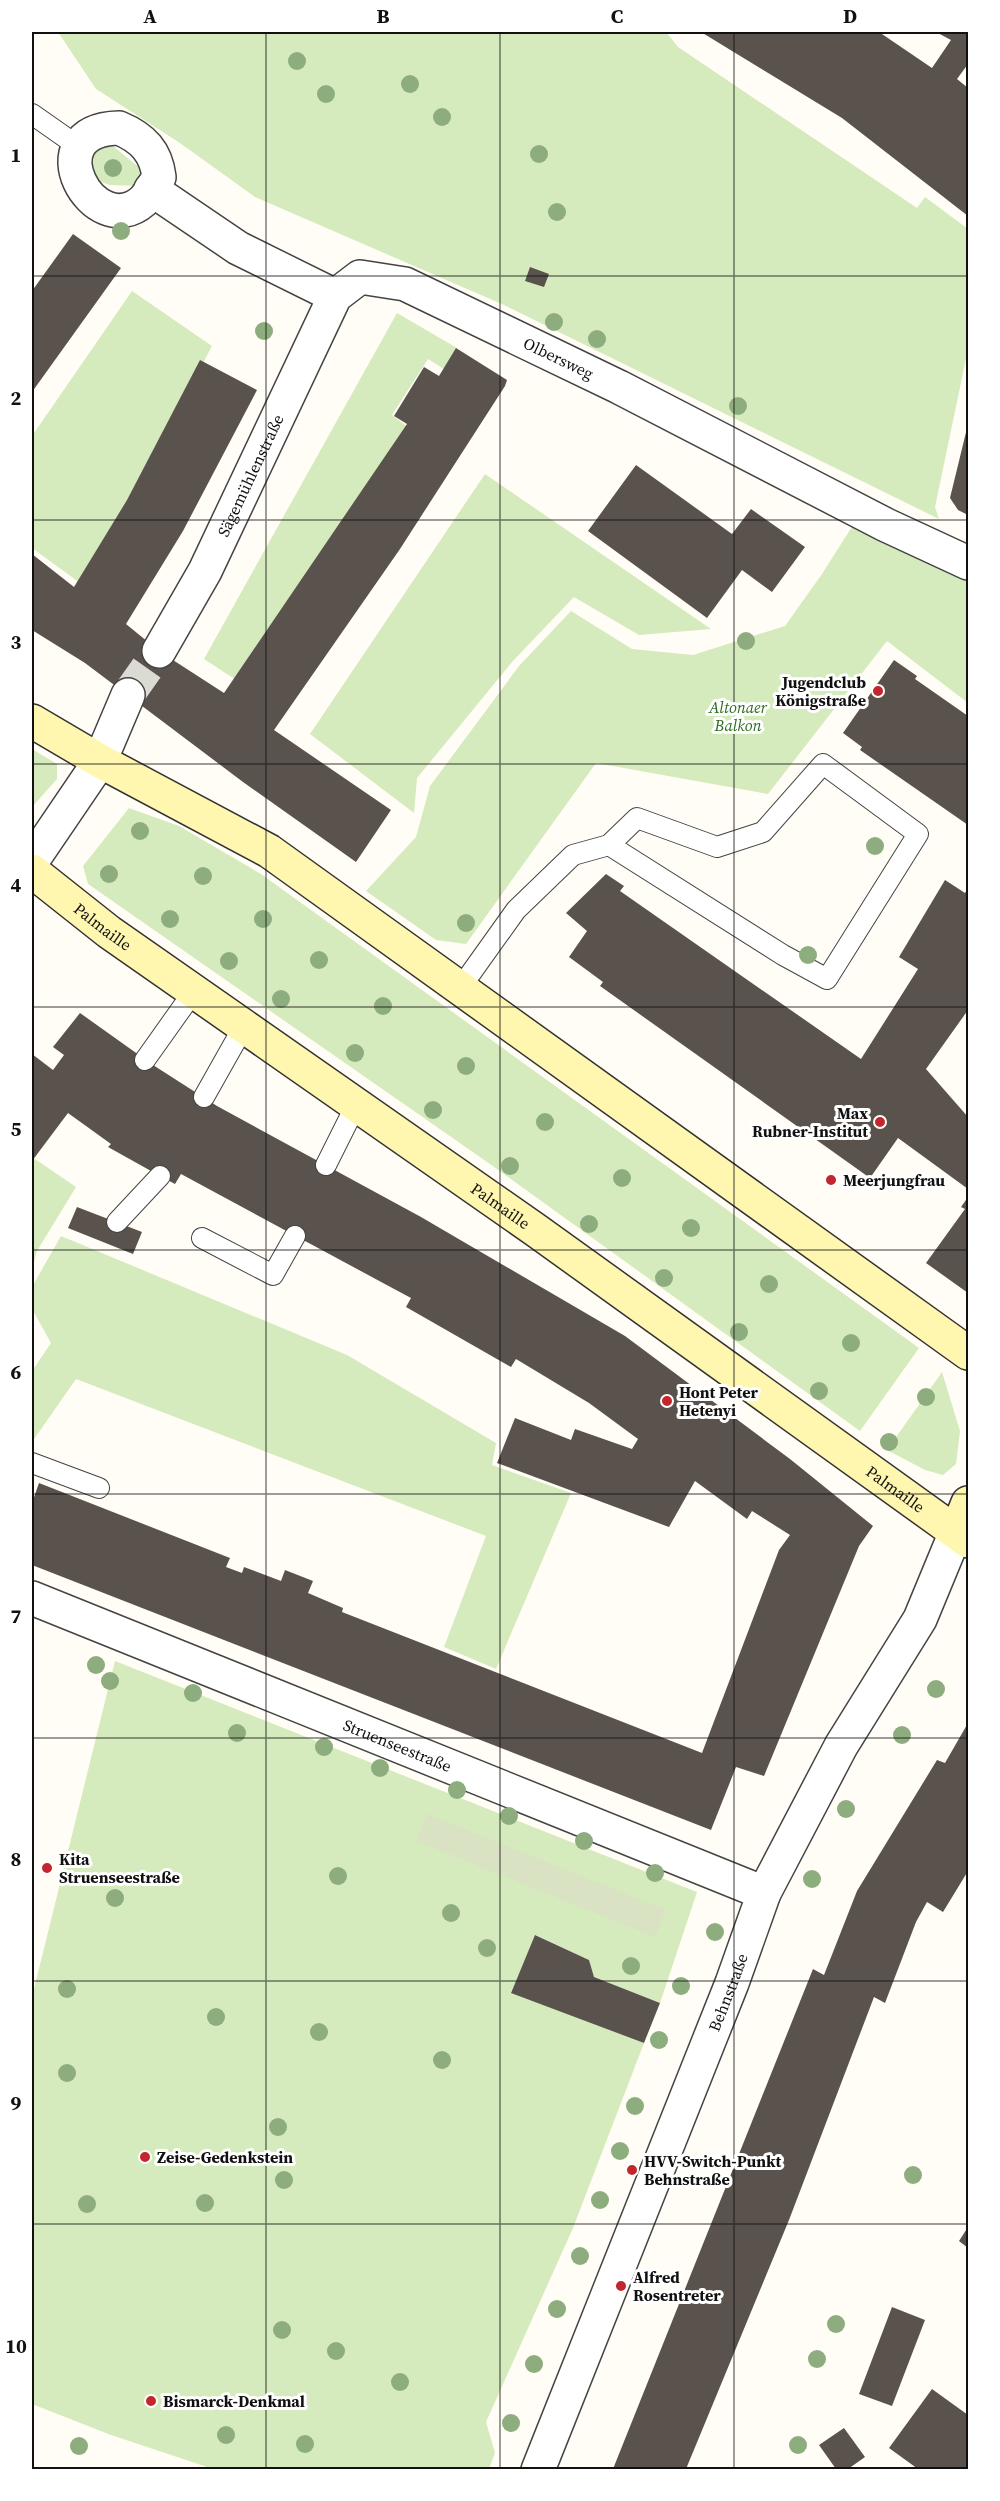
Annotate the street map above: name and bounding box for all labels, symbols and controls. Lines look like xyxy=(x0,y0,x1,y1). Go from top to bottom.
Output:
text: A xyxy=(143,2,157,30)
text: B xyxy=(376,2,390,30)
text: C xyxy=(611,2,623,30)
text: D xyxy=(843,2,857,30)
text: 1 xyxy=(11,141,21,169)
street label: Olbersweg xyxy=(520,332,597,384)
text: 2 xyxy=(11,384,22,412)
street label: Sägemühlenstraße xyxy=(212,411,289,540)
text: 3 xyxy=(11,628,22,656)
place label: Jugendclub Königstraße xyxy=(775,671,866,711)
marker: Jugendclub Königstraße xyxy=(871,684,885,698)
park label: Altonaer Balkon xyxy=(708,696,768,736)
text: 4 xyxy=(11,871,22,899)
street label: Palmaille xyxy=(69,897,136,956)
place label: Max Rubner-Institut xyxy=(752,1102,868,1142)
text: 5 xyxy=(11,1115,22,1143)
marker: Max Rubner-Institut xyxy=(873,1115,887,1129)
place label: Meerjungfrau xyxy=(843,1169,945,1191)
marker: Meerjungfrau xyxy=(824,1173,838,1187)
street label: Palmaille xyxy=(467,1177,535,1234)
text: 6 xyxy=(11,1358,22,1386)
place label: Hont Peter Hetenyi xyxy=(679,1381,759,1421)
marker: Hont Peter Hetenyi xyxy=(660,1394,674,1408)
street label: Palmaille xyxy=(862,1460,929,1518)
text: 7 xyxy=(11,1602,22,1630)
street label: Struenseestraße xyxy=(340,1714,455,1777)
text: 8 xyxy=(11,1845,21,1873)
place label: Kita Struenseestraße xyxy=(59,1848,180,1888)
marker: Kita Struenseestraße xyxy=(40,1861,54,1875)
street label: Behnstraße xyxy=(703,1950,753,2035)
text: 9 xyxy=(11,2089,22,2117)
place label: Zeise-Gedenkstein xyxy=(157,2146,293,2168)
marker: Zeise-Gedenkstein xyxy=(138,2150,152,2164)
place label: HVV-Switch-Punkt Behnstraße xyxy=(644,2150,782,2190)
marker: HVV-Switch-Punkt Behnstraße xyxy=(625,2163,639,2177)
place label: Alfred Rosentreter xyxy=(633,2266,721,2306)
marker: Alfred Rosentreter xyxy=(614,2279,628,2293)
text: 10 xyxy=(5,2332,27,2360)
place label: Bismarck-Denkmal xyxy=(163,2390,305,2412)
marker: Bismarck-Denkmal xyxy=(144,2394,158,2408)

